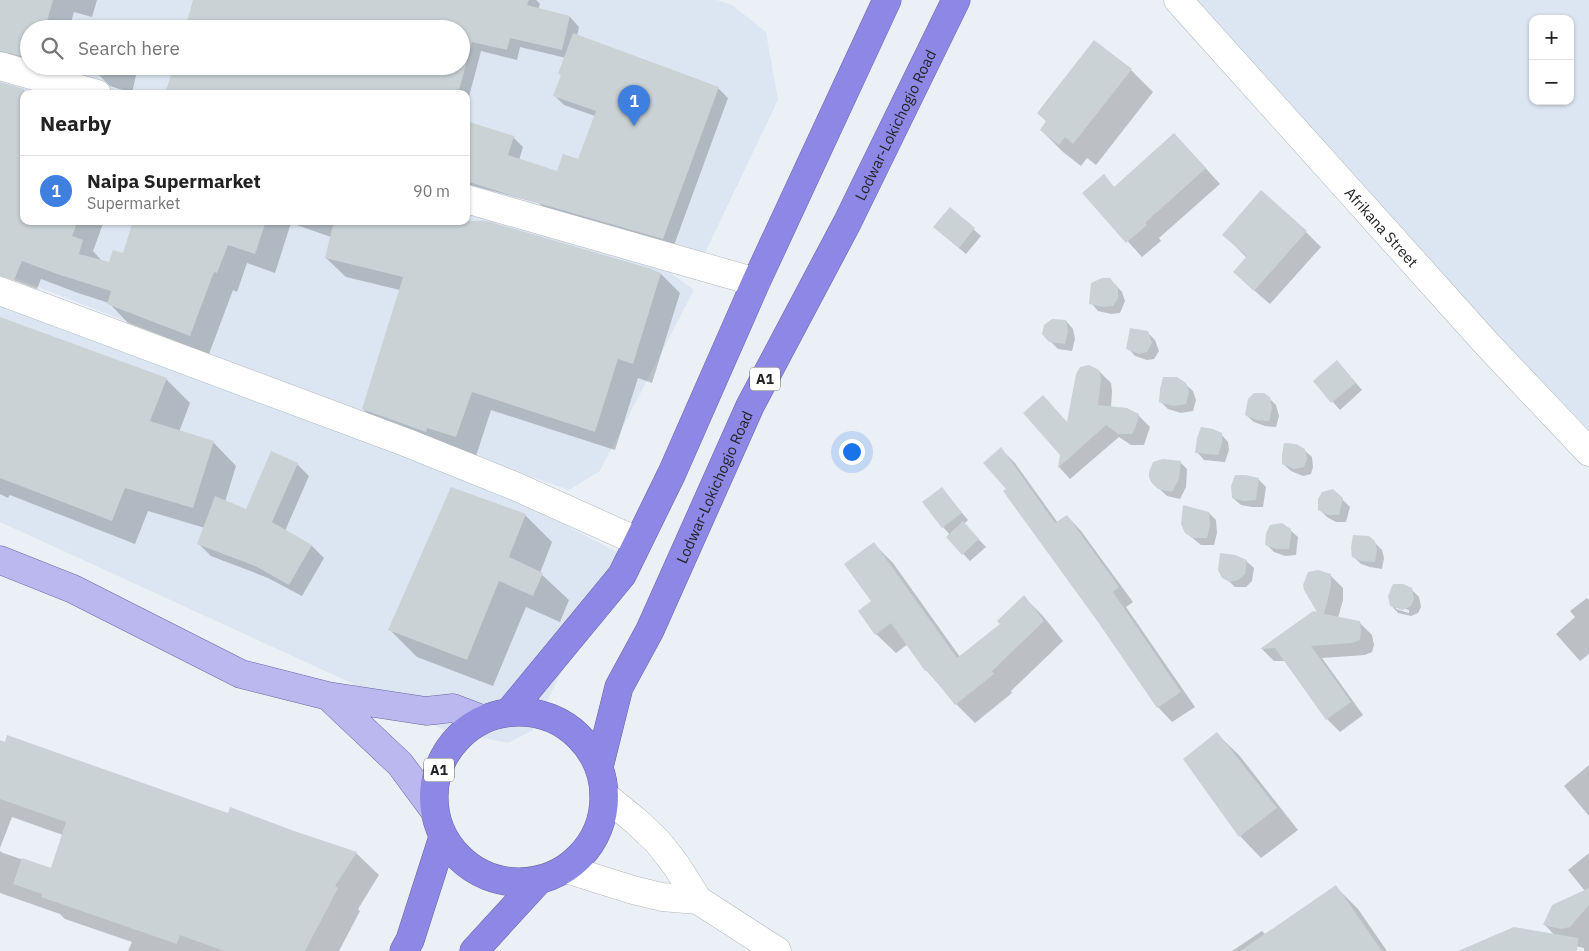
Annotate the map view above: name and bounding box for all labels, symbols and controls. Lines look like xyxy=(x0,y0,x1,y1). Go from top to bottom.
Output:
map controls xyxy=(1529,15,1574,105)
button: + xyxy=(1529,15,1574,60)
search box xyxy=(20,20,470,75)
icon: search xyxy=(38,34,66,62)
text: Search here xyxy=(78,36,180,60)
street label: Lodwar-Lokichogio Road xyxy=(850,46,940,203)
button: − xyxy=(1529,60,1574,105)
pin: 1 xyxy=(618,85,650,126)
text: Nearby xyxy=(40,109,111,137)
text: Naipa Supermarket xyxy=(87,169,261,193)
text: 1 xyxy=(51,181,61,201)
text: 90 m xyxy=(413,181,450,201)
street label: Afrikana Street xyxy=(1341,183,1423,271)
text: Supermarket xyxy=(87,193,180,213)
road number: A1 xyxy=(750,368,780,390)
street label: Lodwar-Lokichogio Road xyxy=(672,408,756,566)
your location xyxy=(839,439,865,465)
road number: A1 xyxy=(424,758,454,782)

